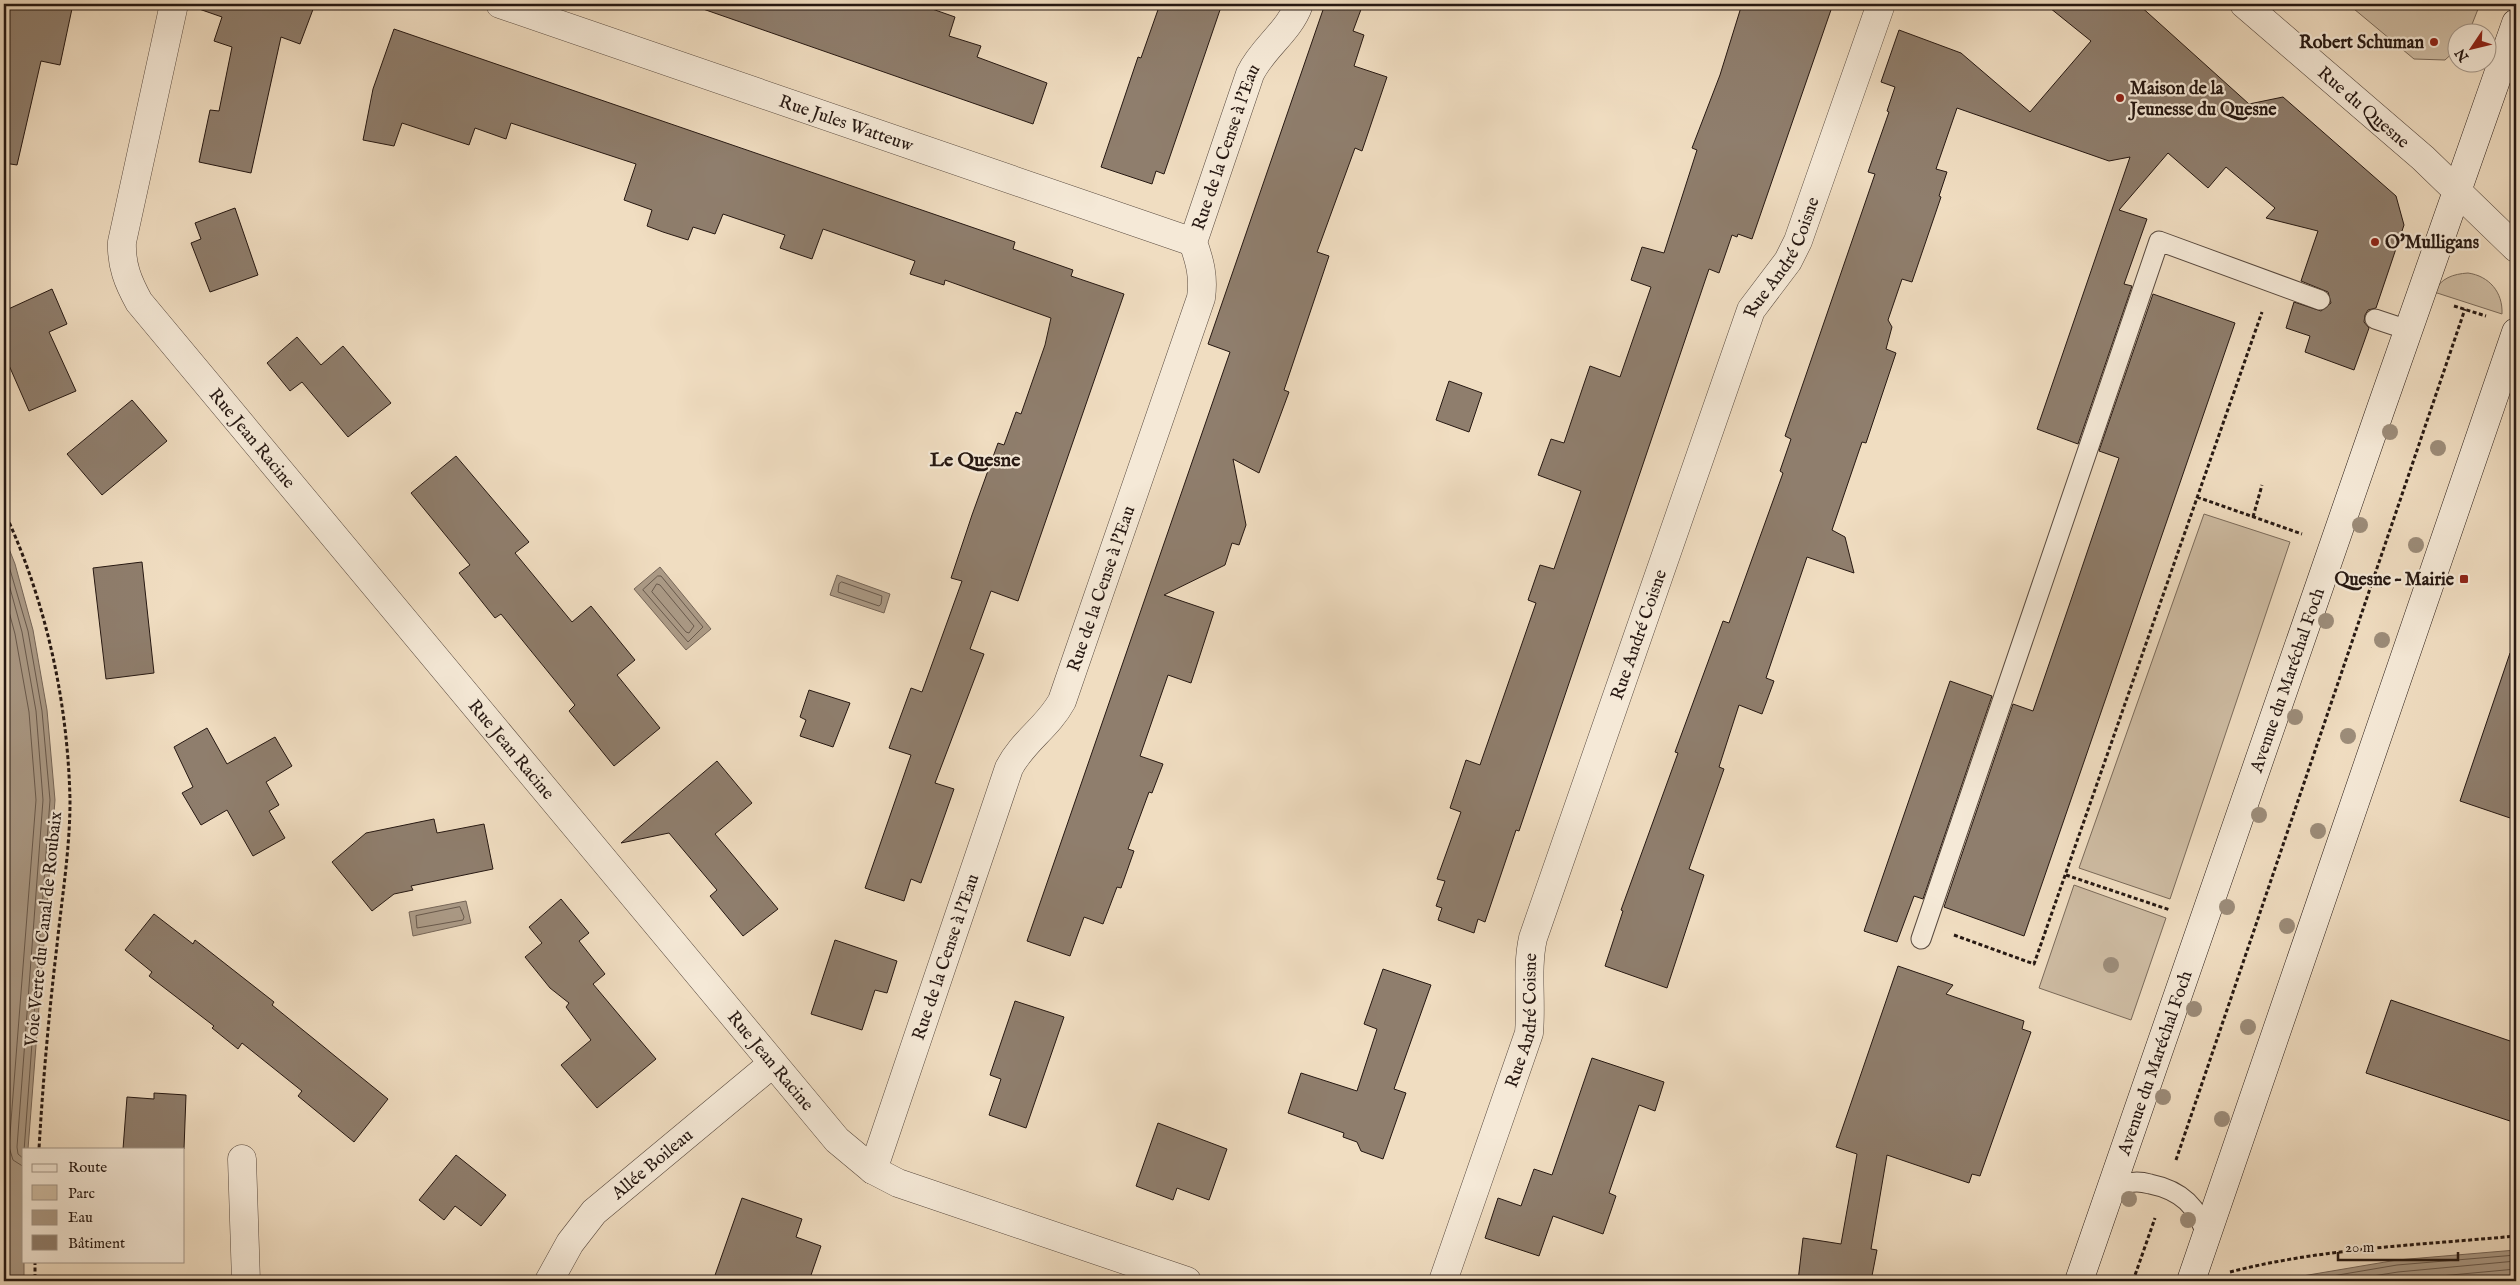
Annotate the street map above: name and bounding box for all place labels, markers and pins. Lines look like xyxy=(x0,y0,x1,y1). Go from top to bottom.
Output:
place label: Robert Schuman xyxy=(2299,32,2424,55)
marker: Robert Schuman xyxy=(2428,36,2440,48)
place label: Maison de la Jeunesse du Quesne xyxy=(2128,78,2277,122)
marker: Maison de la Jeunesse du Quesne xyxy=(2114,92,2126,104)
place label: O'Mulligans xyxy=(2385,232,2480,255)
marker: O'Mulligans xyxy=(2369,236,2381,248)
place label: Quesne – Mairie xyxy=(2334,569,2455,592)
marker: Quesne – Mairie xyxy=(2458,573,2470,585)

